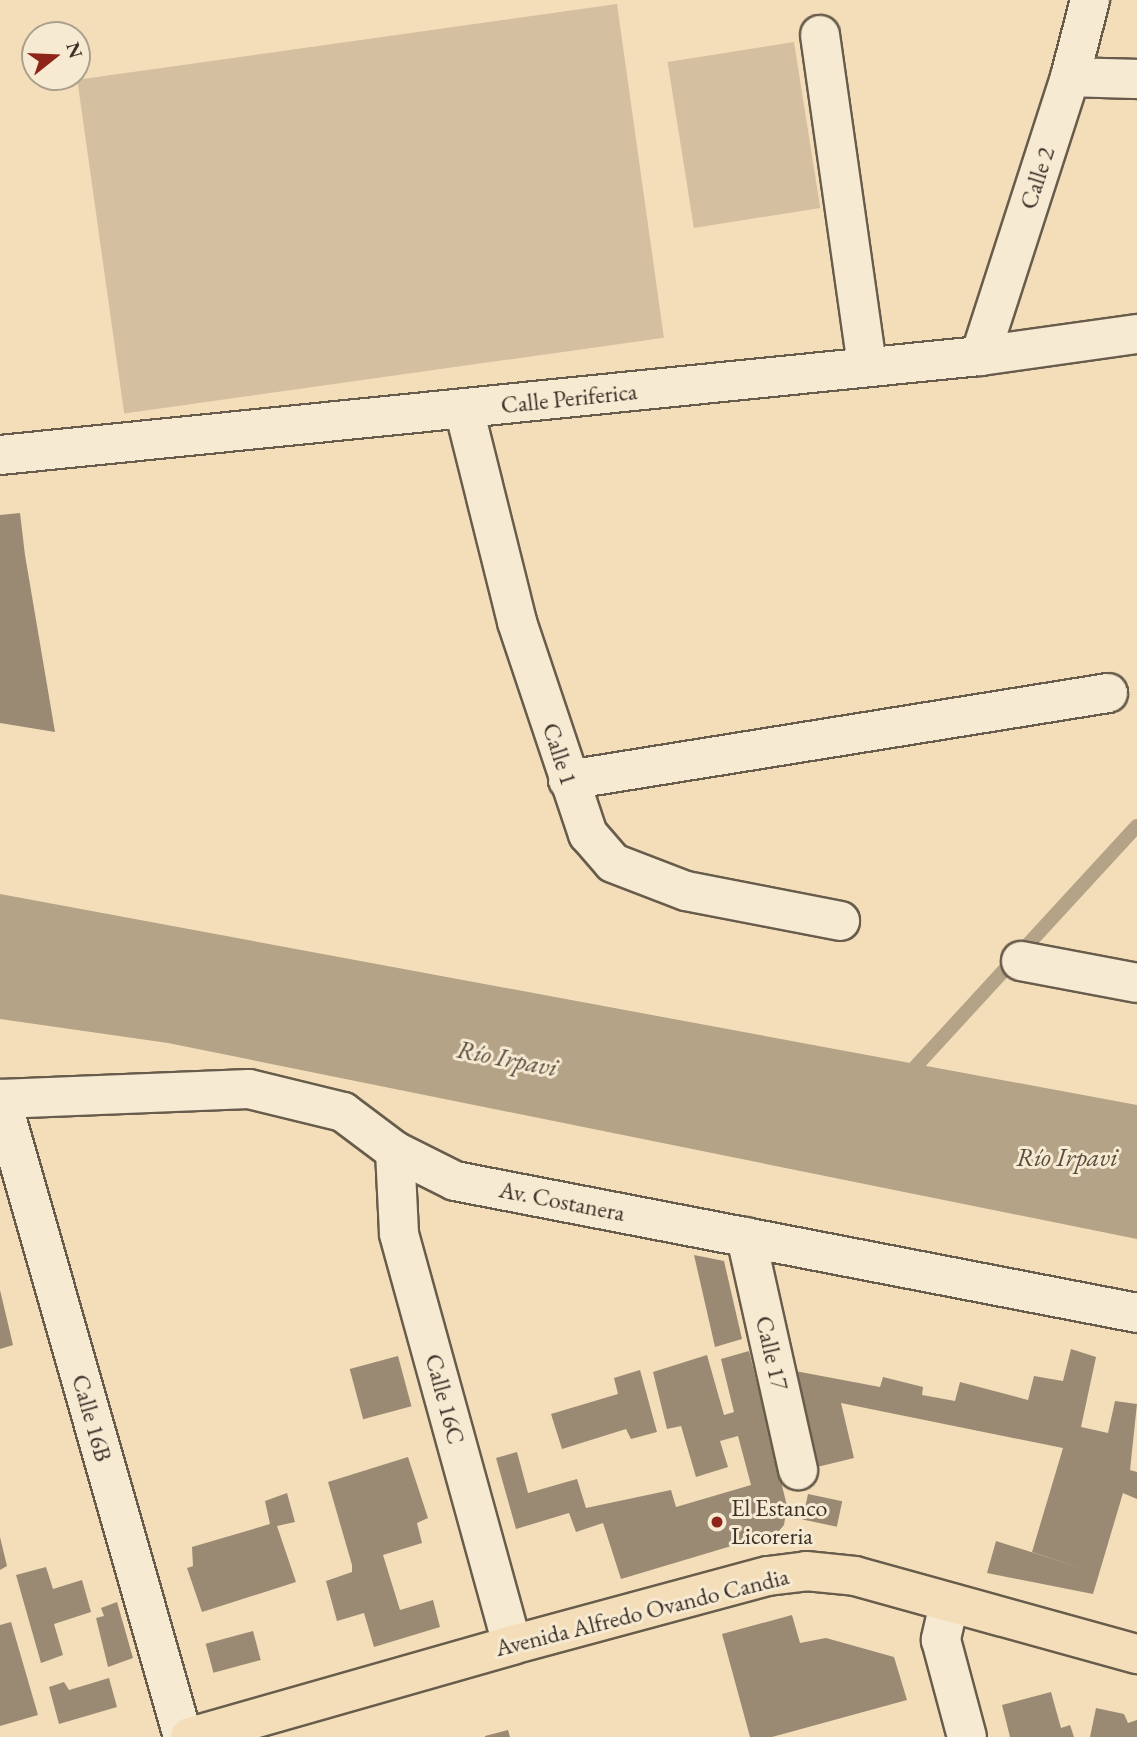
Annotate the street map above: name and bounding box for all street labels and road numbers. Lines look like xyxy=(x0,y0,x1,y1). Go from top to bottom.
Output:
street label: Calle 2 xyxy=(1013,143,1061,213)
street label: Calle Periferica xyxy=(499,377,639,419)
street label: Calle 1 xyxy=(536,719,584,789)
street label: Av. Costanera xyxy=(497,1175,627,1227)
street label: Calle 17 xyxy=(749,1313,795,1393)
street label: Calle 16C xyxy=(419,1351,471,1447)
street label: Calle 16B xyxy=(66,1371,118,1465)
street label: Avenida Alfredo Ovando Candia xyxy=(492,1562,792,1662)

